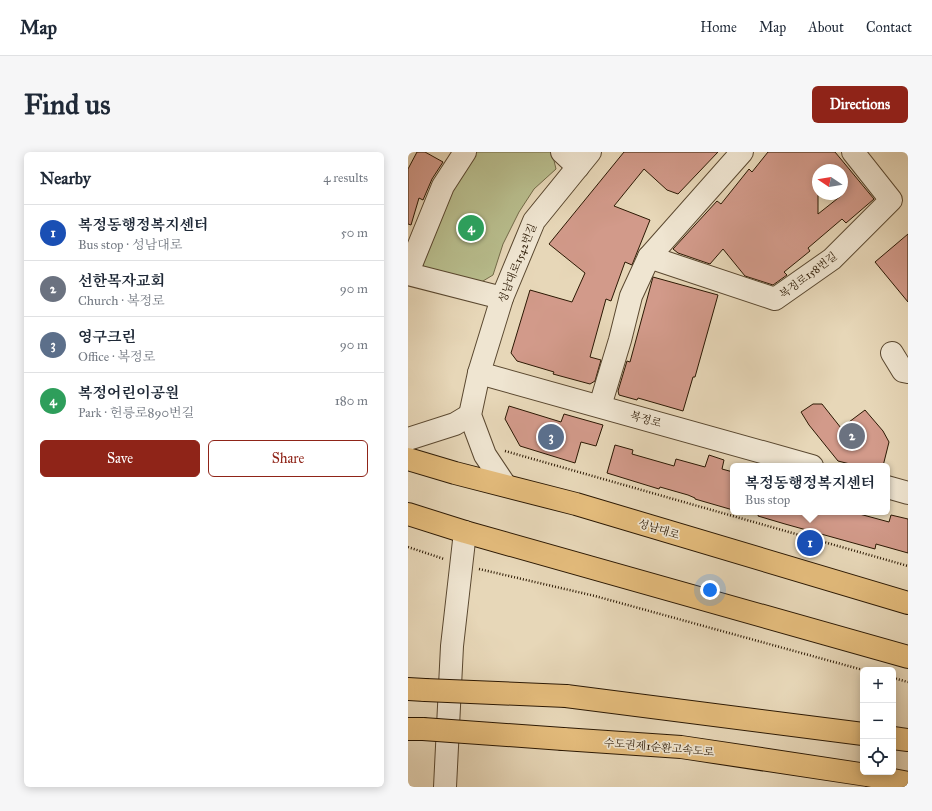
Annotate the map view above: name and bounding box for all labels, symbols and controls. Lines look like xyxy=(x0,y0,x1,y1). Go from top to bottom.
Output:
text: Map xyxy=(20,16,57,39)
text: Home xyxy=(700,19,737,36)
text: Map xyxy=(759,19,786,36)
text: About xyxy=(808,19,844,36)
text: Contact xyxy=(866,19,912,36)
button: Directions xyxy=(812,86,908,123)
text: Find us xyxy=(24,87,110,122)
north arrow xyxy=(812,164,848,200)
text: Nearby xyxy=(40,168,91,189)
text: 4 results xyxy=(323,170,368,186)
pin: 4 xyxy=(458,213,484,243)
text: 복정동행정복지센터 xyxy=(78,216,208,234)
street label: 성남대로1542번길 xyxy=(496,222,539,305)
text: 1 xyxy=(50,225,56,241)
text: 50 m xyxy=(341,225,368,241)
text: Bus stop · 성남대로 xyxy=(78,237,182,253)
street label: 복정로158번길 xyxy=(777,250,840,301)
text: 선한목자교회 xyxy=(78,272,165,290)
text: 2 xyxy=(50,281,56,297)
text: 90 m xyxy=(340,281,368,297)
text: Church · 복정로 xyxy=(78,293,165,309)
text: 영구크린 xyxy=(78,328,136,346)
text: 3 xyxy=(50,337,56,353)
text: 90 m xyxy=(340,337,368,353)
text: Office · 복정로 xyxy=(78,349,155,365)
text: 복정어린이공원 xyxy=(78,384,179,402)
text: 4 xyxy=(49,393,57,409)
text: 180 m xyxy=(335,393,368,409)
text: Park · 헌릉로890번길 xyxy=(78,405,194,421)
street label: 복정로 xyxy=(629,409,663,430)
pin: 2 xyxy=(839,421,865,451)
pin: 3 xyxy=(538,422,564,452)
button: Save xyxy=(40,440,200,477)
button: Share xyxy=(208,440,368,477)
popup xyxy=(730,463,890,515)
text: 복정동행정복지센터 xyxy=(745,474,875,492)
text: Bus stop xyxy=(745,492,790,508)
street label: 성남대로 xyxy=(637,517,681,542)
pin: 1 xyxy=(797,528,823,558)
your location xyxy=(700,580,720,600)
map controls xyxy=(860,667,896,775)
button: + xyxy=(860,667,896,703)
button: − xyxy=(860,703,896,739)
street label: 수도권제1순환고속도로 xyxy=(603,736,715,759)
button: locate xyxy=(860,739,896,775)

